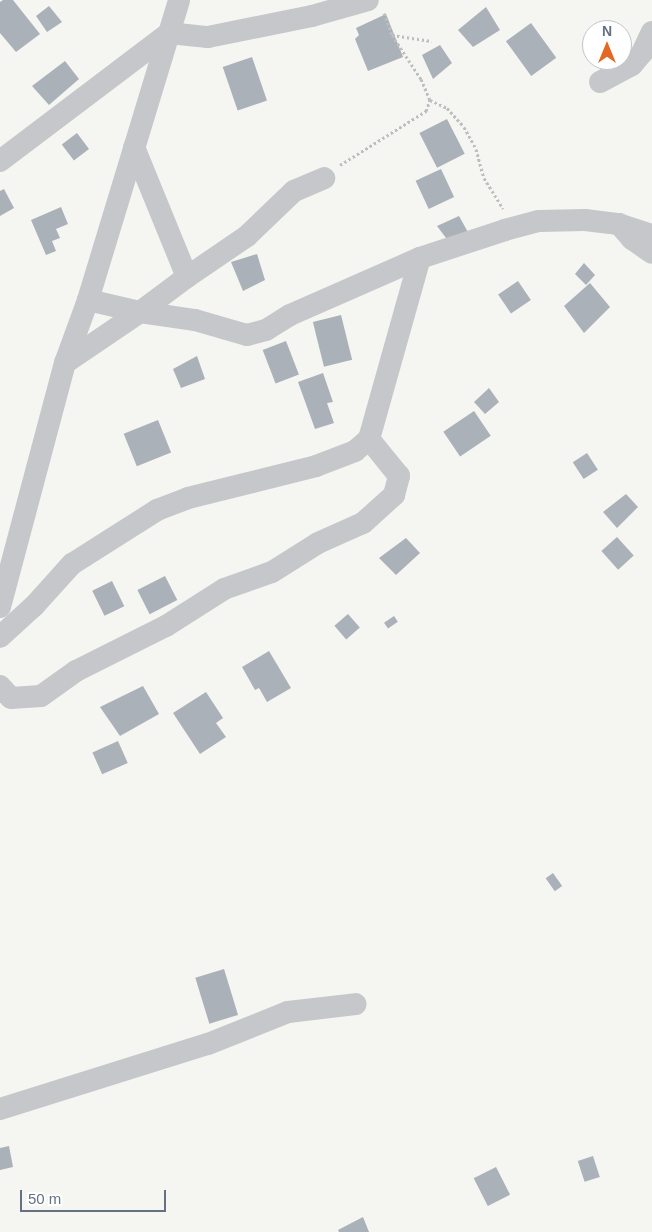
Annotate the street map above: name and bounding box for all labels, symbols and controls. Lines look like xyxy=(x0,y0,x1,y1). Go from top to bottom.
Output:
north arrow xyxy=(582,20,632,70)
text: N xyxy=(602,23,612,39)
scale bar xyxy=(22,1180,169,1212)
text: 50 m xyxy=(28,1190,61,1207)

